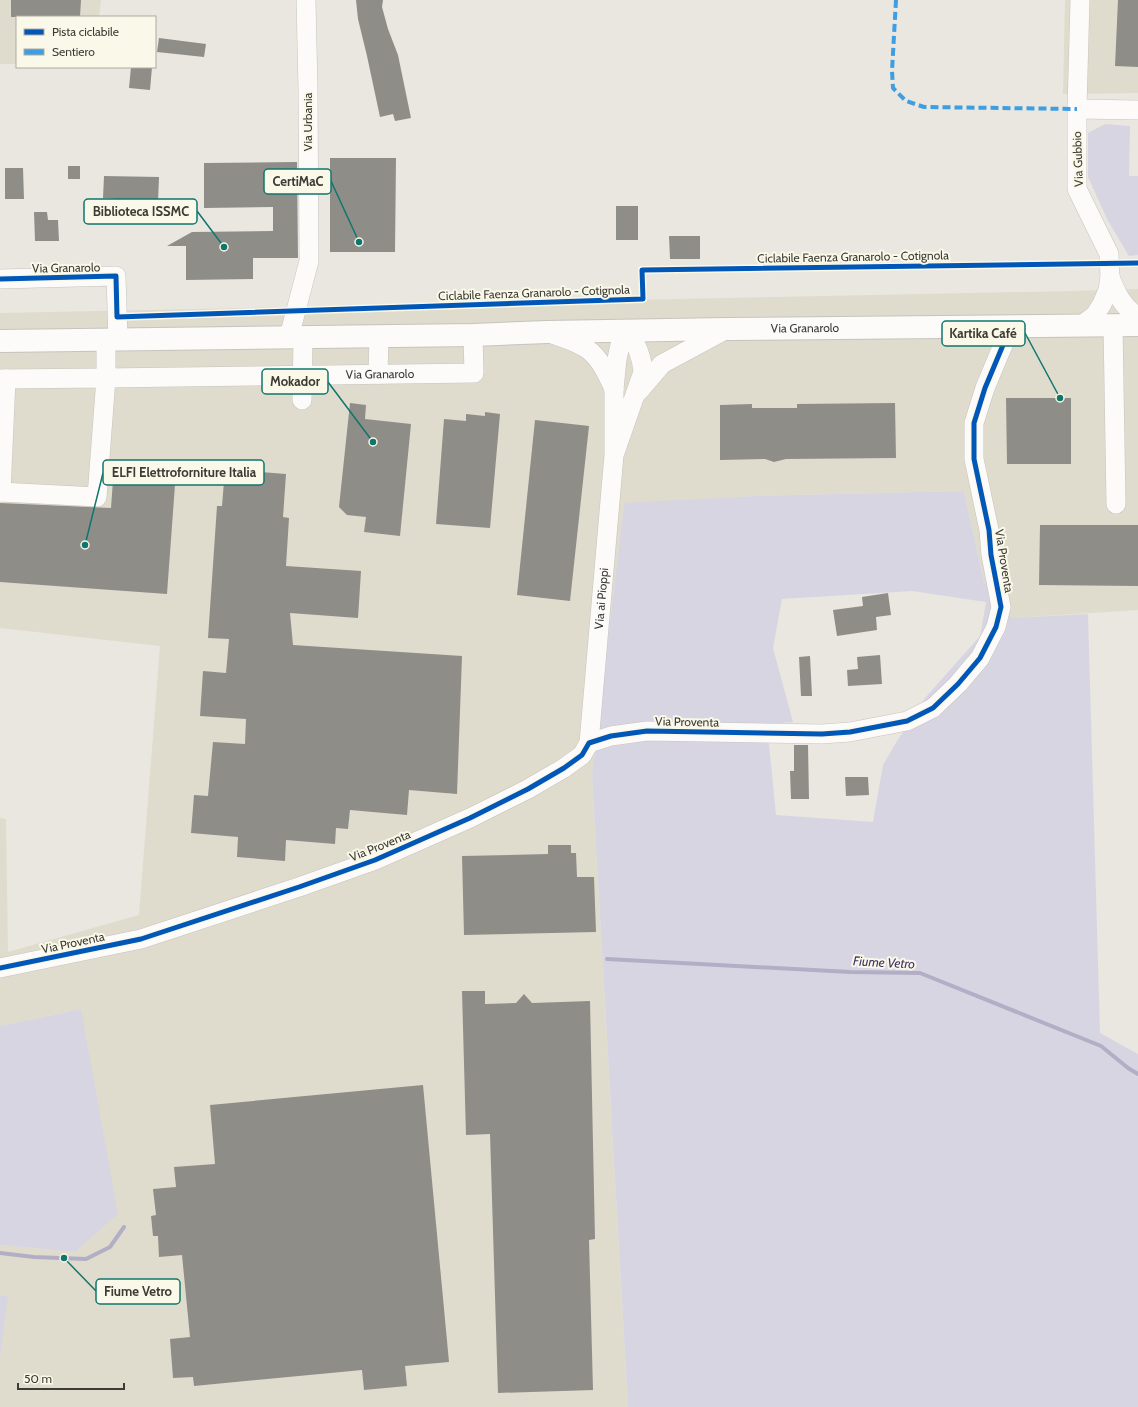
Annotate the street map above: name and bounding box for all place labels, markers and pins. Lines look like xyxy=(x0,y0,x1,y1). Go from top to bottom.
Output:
callout: CertiMaC xyxy=(264,169,331,194)
callout: Biblioteca ISSMC xyxy=(84,199,197,224)
callout: Kartika Café xyxy=(942,321,1025,346)
callout: Mokador xyxy=(262,369,328,394)
callout: ELFI Elettroforniture Italia xyxy=(103,460,264,485)
callout: Fiume Vetro xyxy=(96,1279,180,1304)

